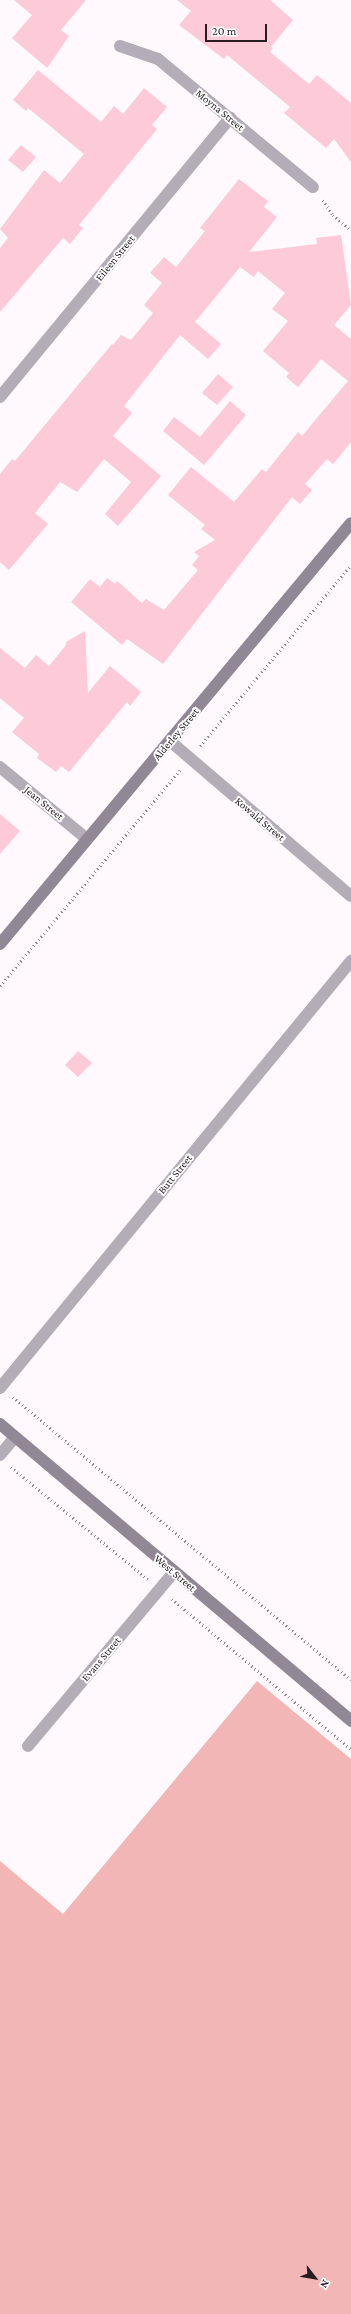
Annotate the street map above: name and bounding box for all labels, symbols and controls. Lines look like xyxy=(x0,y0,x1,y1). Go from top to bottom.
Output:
scale bar xyxy=(207,16,269,42)
text: 20 m xyxy=(212,24,236,38)
street label: Moyna Street xyxy=(193,86,247,134)
street label: Eileen Street xyxy=(93,232,137,284)
street label: Alderley Street xyxy=(150,705,202,763)
street label: Jean Street xyxy=(22,783,66,823)
street label: Kowald Street xyxy=(232,794,288,844)
street label: Butt Street xyxy=(155,1152,195,1196)
street label: West Street xyxy=(152,1552,198,1594)
street label: Evans Street xyxy=(79,1634,123,1684)
north arrow xyxy=(295,2258,335,2298)
text: N xyxy=(318,2278,332,2290)

